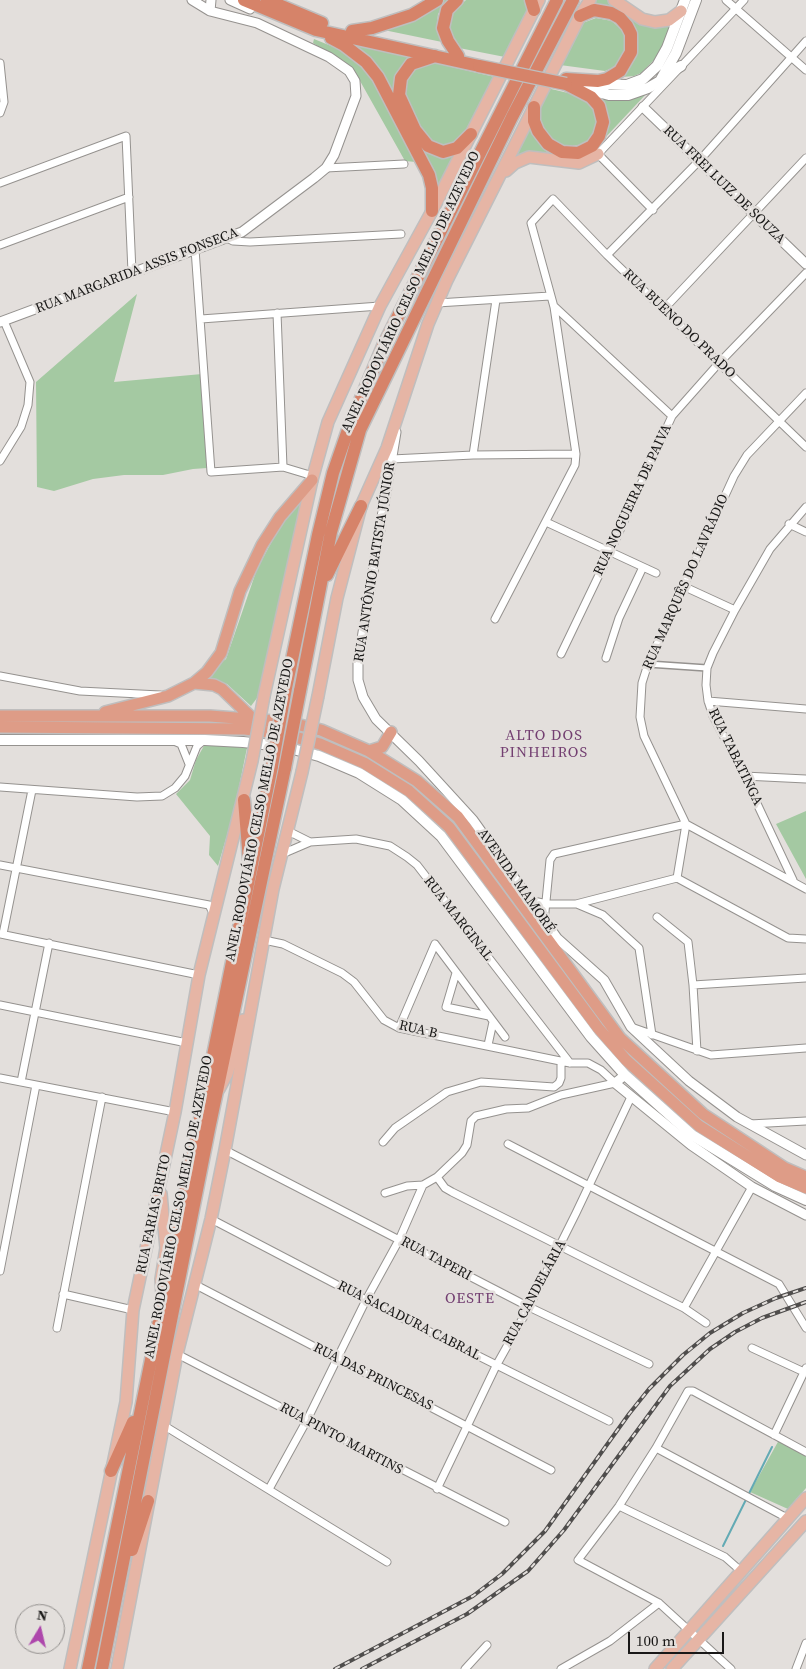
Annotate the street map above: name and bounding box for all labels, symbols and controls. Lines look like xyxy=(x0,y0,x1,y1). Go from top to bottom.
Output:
street label: RUA FREI LUIZ DE SOUZA xyxy=(660,122,788,248)
street label: ANEL RODOVIÁRIO CELSO MELLO DE AZEVEDO xyxy=(338,149,484,435)
street label: RUA MARGARIDA ASSIS FONSECA xyxy=(33,225,241,317)
street label: RUA BUENO DO PRADO xyxy=(619,266,739,382)
street label: RUA NOGUEIRA DE PAIVA xyxy=(591,422,675,578)
street label: RUA ANTÔNIO BATISTA JÚNIOR xyxy=(351,461,399,663)
street label: RUA MARQUÊS DO LAVRÁDIO xyxy=(640,492,732,672)
street label: ANEL RODOVIÁRIO CELSO MELLO DE AZEVEDO xyxy=(222,657,298,963)
street label: RUA TABATINGA xyxy=(704,706,766,808)
district label: ALTO DOS PINHEIROS xyxy=(499,727,589,762)
street label: AVENIDA MAMORÉ xyxy=(474,826,558,936)
street label: RUA MARGINAL xyxy=(420,873,496,965)
street label: RUA B xyxy=(397,1017,439,1043)
street label: ANEL RODOVIÁRIO CELSO MELLO DE AZEVEDO xyxy=(141,1054,217,1360)
street label: RUA FARIAS BRITO xyxy=(133,1153,175,1275)
street label: RUA TAPERI xyxy=(398,1233,474,1285)
street label: RUA CANDELÁRIA xyxy=(500,1237,570,1349)
street label: RUA SACADURA CABRAL xyxy=(335,1278,483,1364)
district label: OESTE xyxy=(444,1290,496,1308)
street label: RUA DAS PRINCESAS xyxy=(310,1340,436,1414)
street label: RUA PINTO MARTINS xyxy=(277,1399,405,1479)
north arrow xyxy=(15,1604,65,1654)
text: N xyxy=(36,1604,49,1626)
scale bar xyxy=(631,1622,727,1654)
text: 100 m xyxy=(636,1630,676,1651)

